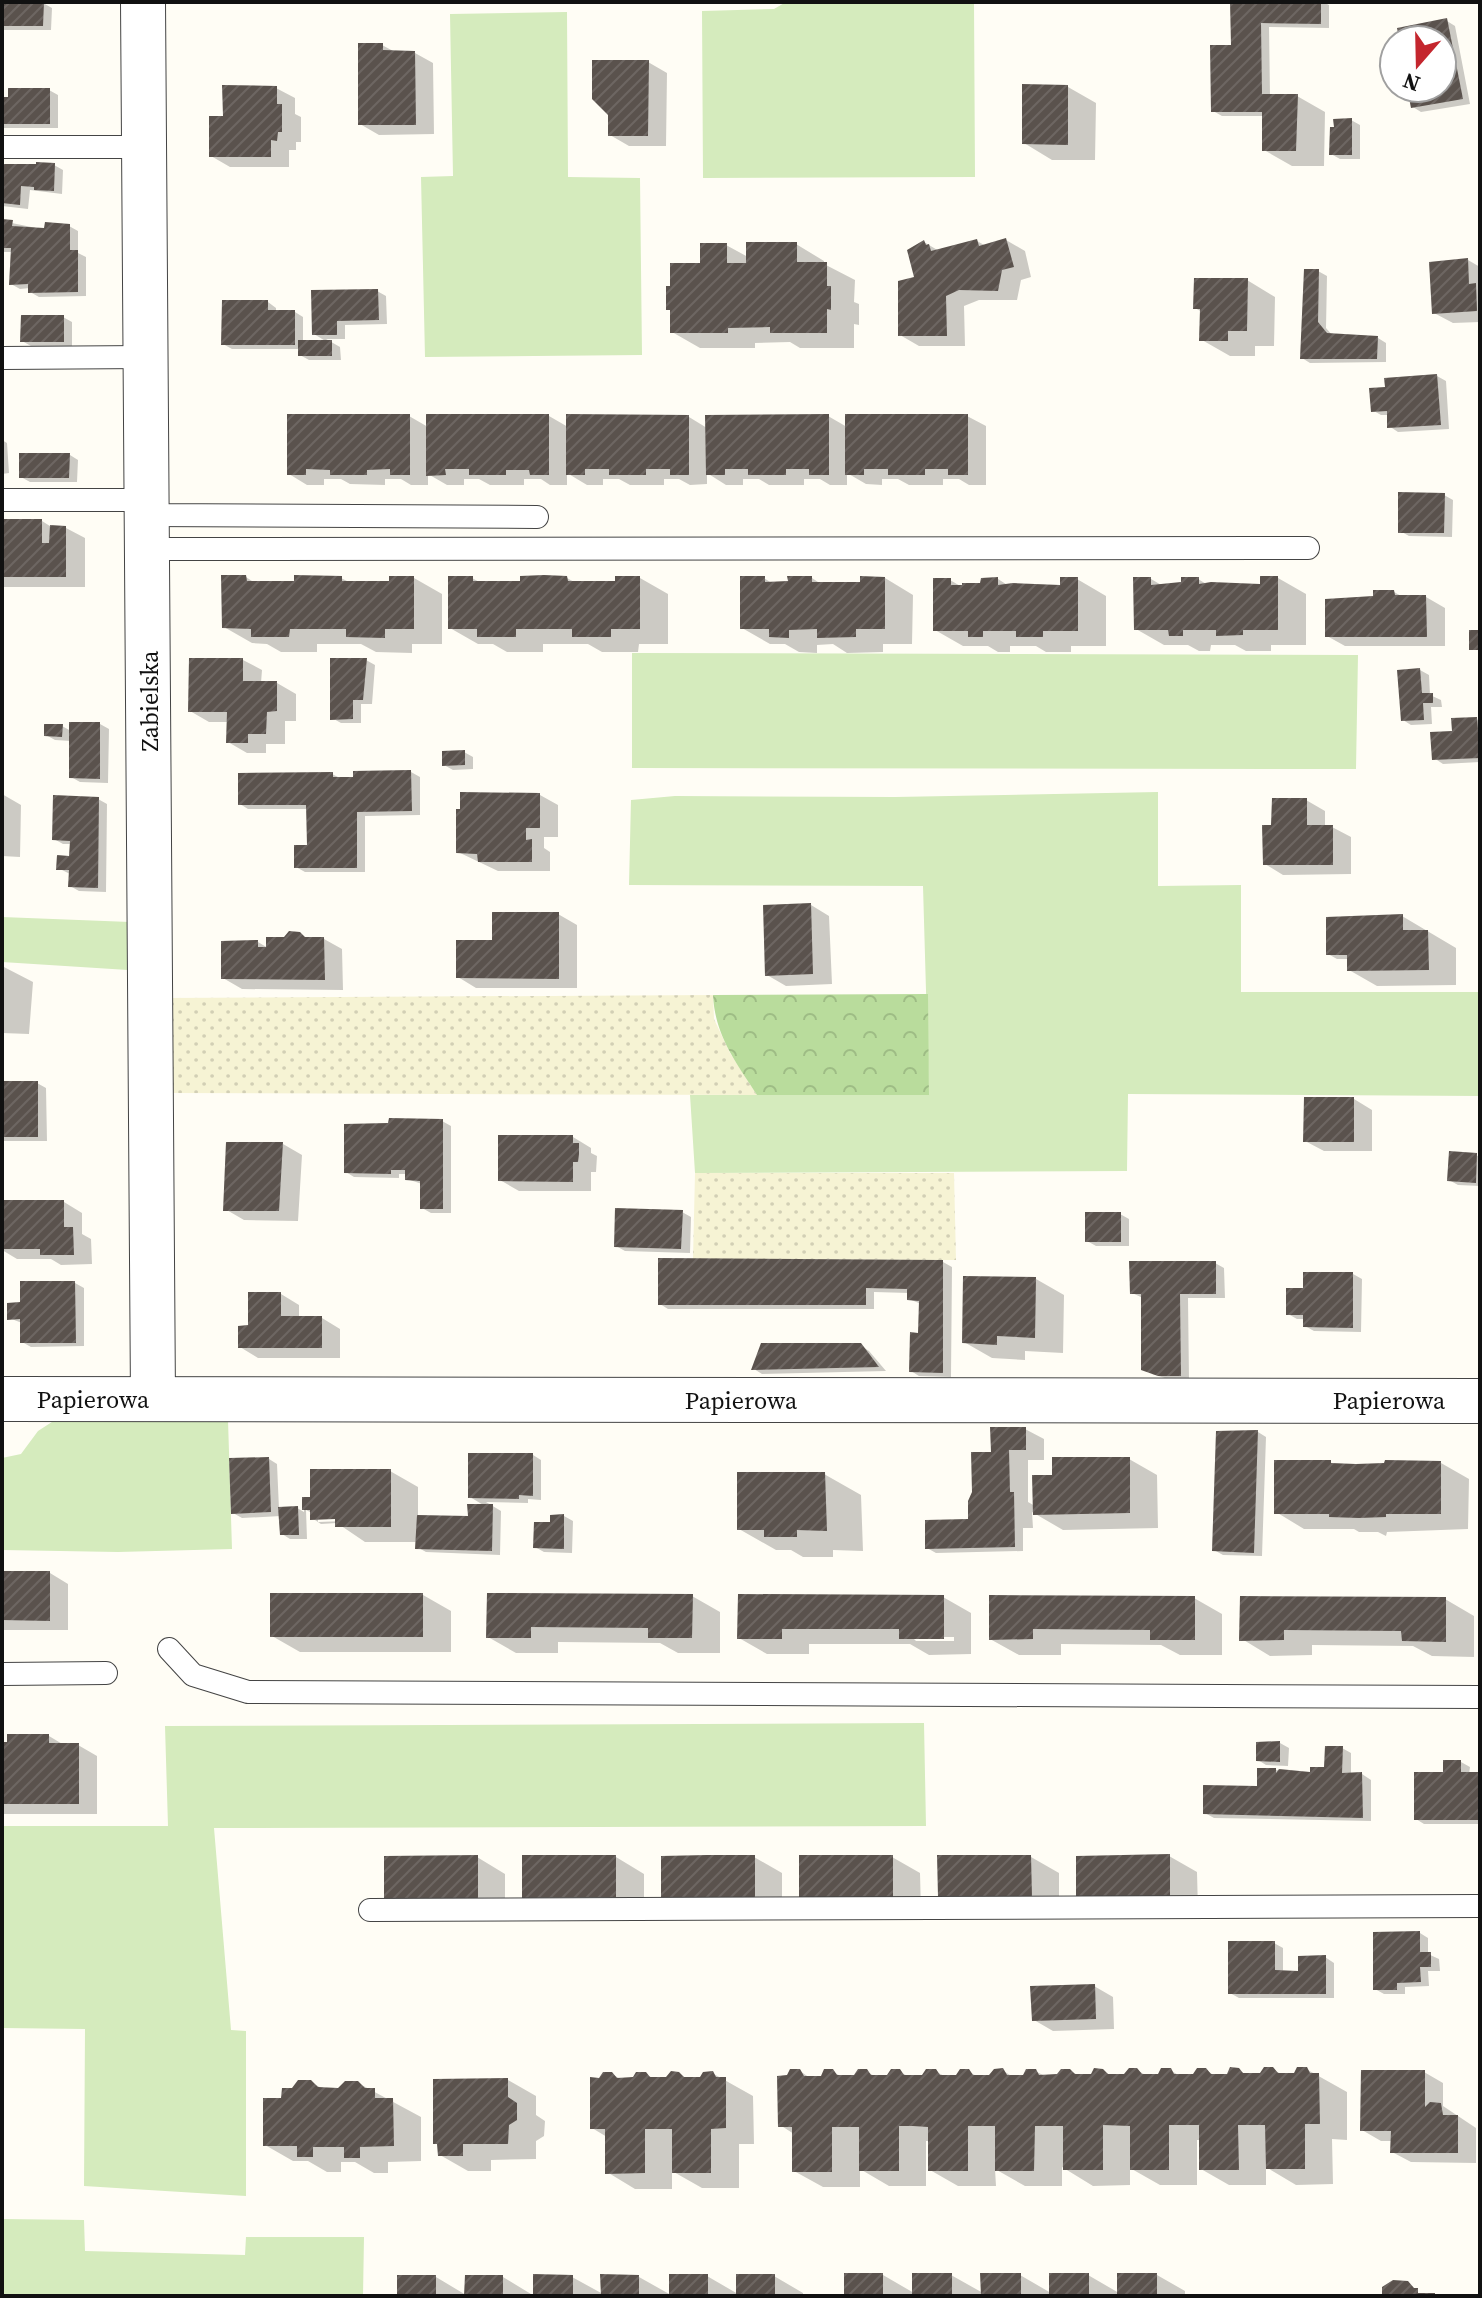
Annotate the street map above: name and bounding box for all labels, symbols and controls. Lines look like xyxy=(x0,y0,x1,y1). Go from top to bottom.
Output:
north arrow xyxy=(1378,24,1458,104)
text: N xyxy=(1398,66,1424,100)
street label: Zabielska xyxy=(133,650,166,752)
street label: Papierowa xyxy=(37,1383,150,1416)
street label: Papierowa xyxy=(685,1384,798,1417)
street label: Papierowa xyxy=(1333,1384,1446,1417)

